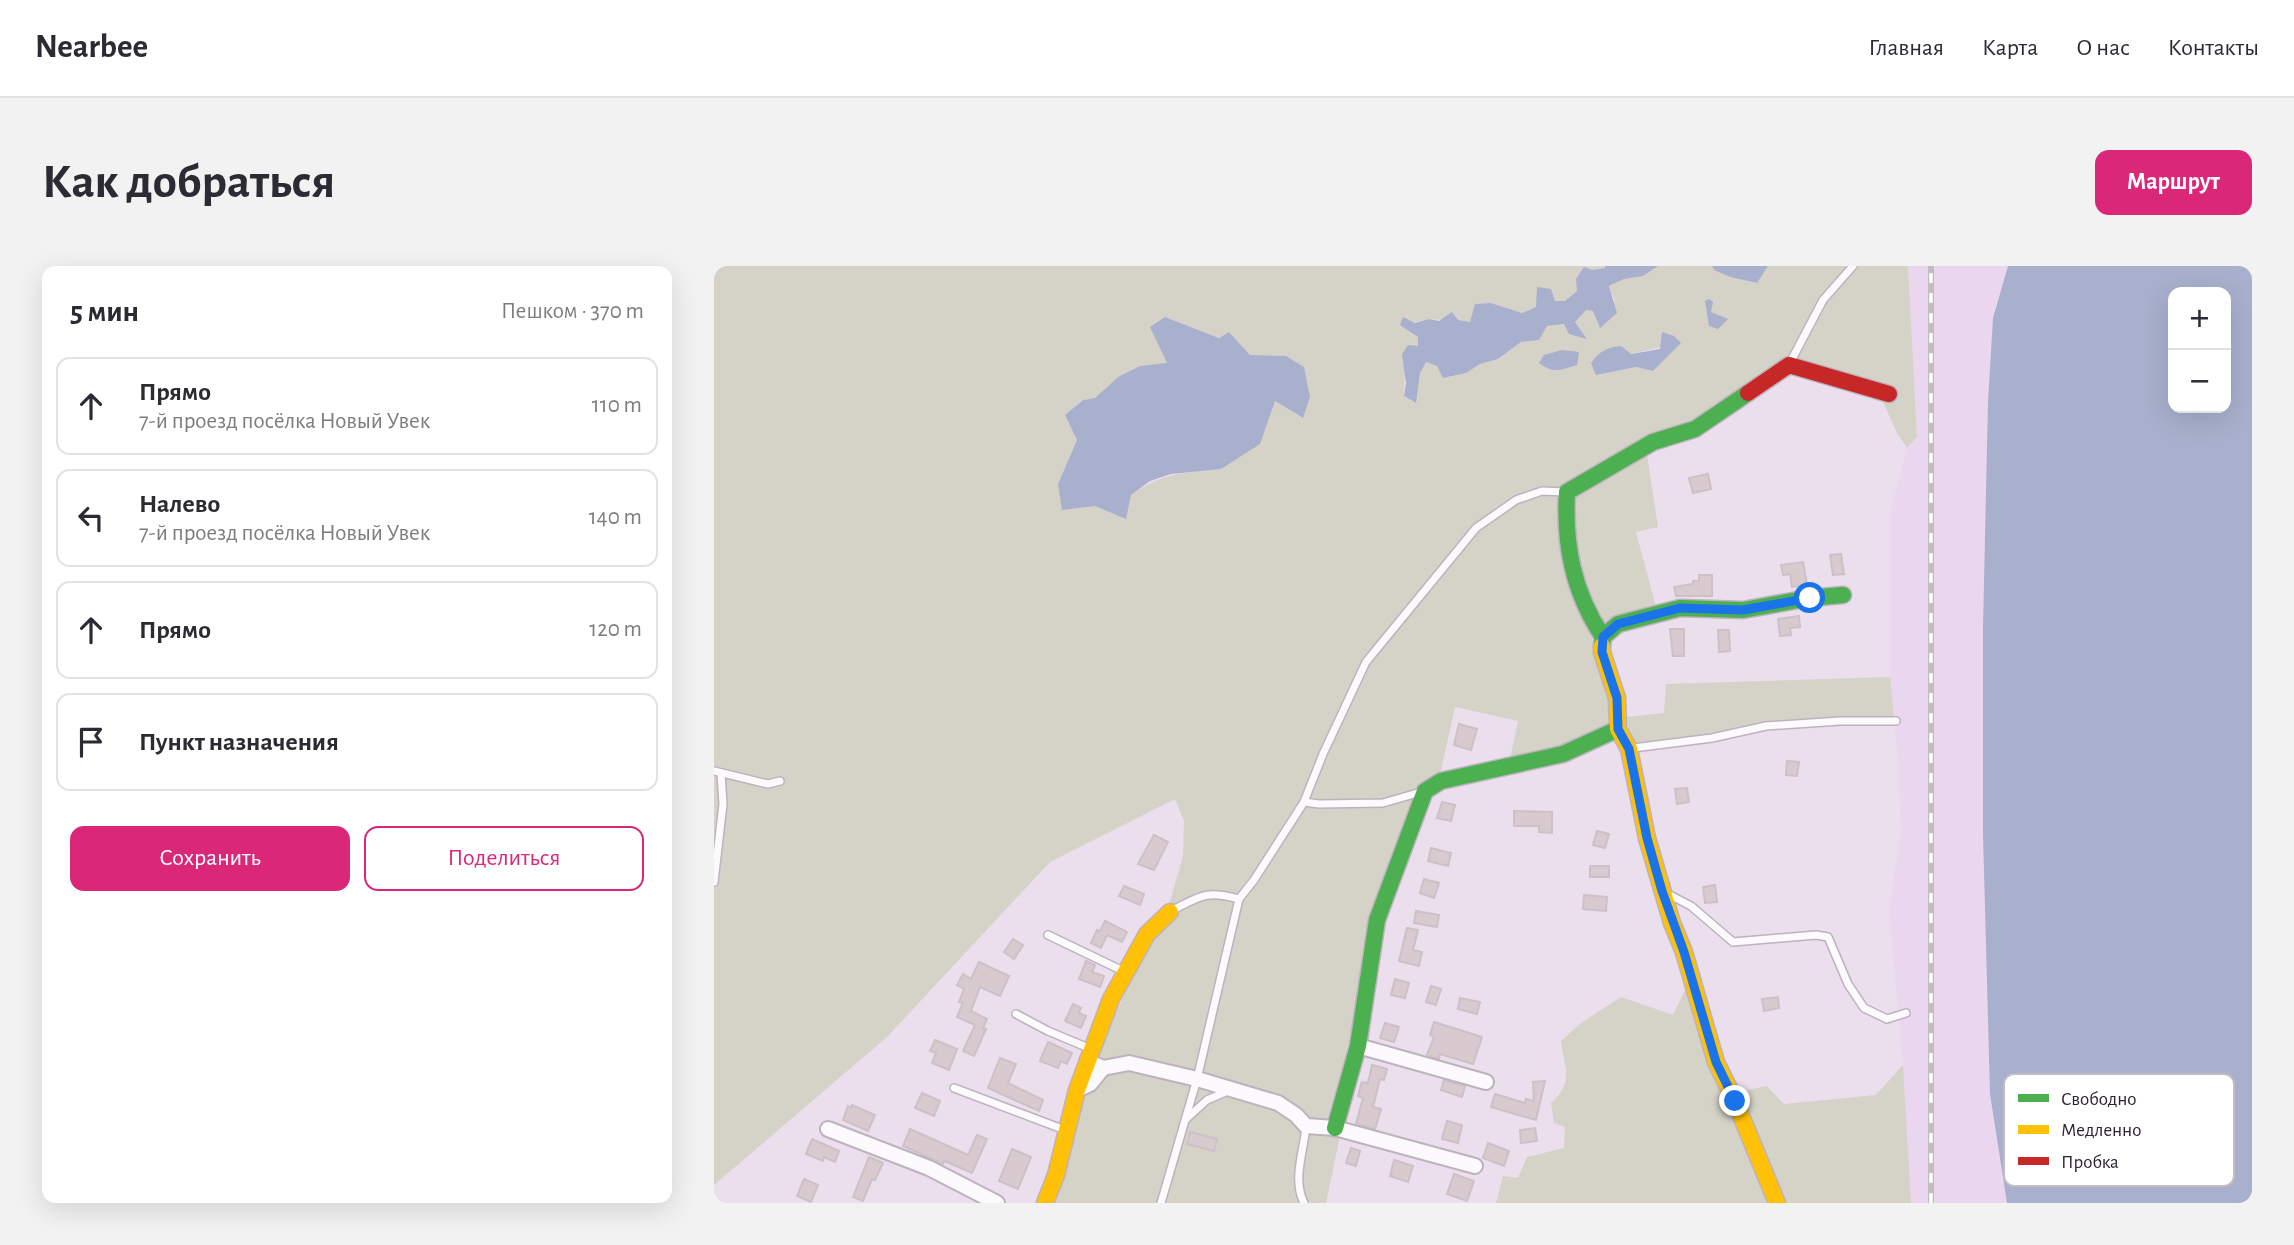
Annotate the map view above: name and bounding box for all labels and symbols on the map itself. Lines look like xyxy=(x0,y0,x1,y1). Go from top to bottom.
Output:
route start xyxy=(1794,582,1825,613)
legend xyxy=(2004,1074,2234,1186)
route end xyxy=(1719,1085,1750,1116)
text: Свободно xyxy=(2061,1090,2137,1109)
text: Медленно xyxy=(2061,1121,2141,1140)
text: Пробка xyxy=(2061,1153,2119,1172)

